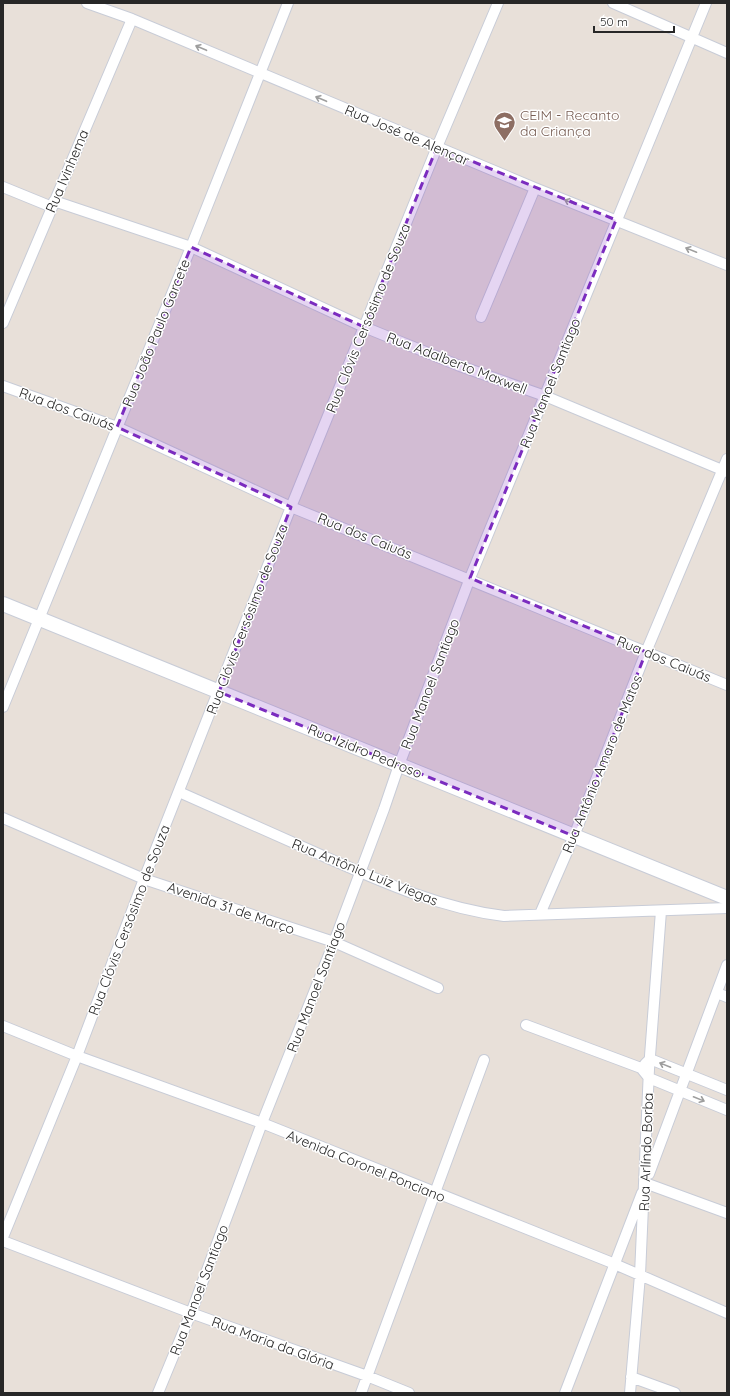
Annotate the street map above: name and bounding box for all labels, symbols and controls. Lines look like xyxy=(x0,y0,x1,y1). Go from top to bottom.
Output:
scale bar xyxy=(594,8,674,34)
text: 50 m xyxy=(600,14,628,29)
one-way arrow xyxy=(195,44,207,52)
one-way arrow xyxy=(315,94,327,102)
street label: Rua José de Alençar xyxy=(342,101,473,170)
place label: CEIM - Recanto da Criança xyxy=(520,106,619,140)
school or university icon: CEIM - Recanto da Criança xyxy=(492,110,518,143)
street label: Rua Ivinhema xyxy=(41,127,93,215)
one-way arrow xyxy=(565,197,577,205)
street label: Rua Clóvis Cersósimo de Souza xyxy=(322,221,414,415)
one-way arrow xyxy=(685,246,697,253)
street label: Rua João Paulo Garcete xyxy=(118,256,194,410)
street label: Rua Manoel Santiago xyxy=(516,315,584,451)
street label: Rua Adalberto Maxwell xyxy=(384,328,530,398)
street label: Rua dos Caiuás xyxy=(17,383,117,435)
street label: Rua dos Caiuás xyxy=(315,509,415,563)
street label: Rua Clóvis Cersósimo de Souza xyxy=(202,521,292,717)
street label: Rua Manoel Santiago xyxy=(397,616,463,752)
street label: Rua dos Caiuás xyxy=(614,632,714,686)
street label: Rua Antônio Amaro de Matos xyxy=(558,672,646,856)
street label: Rua Izidro Pedroso xyxy=(305,720,425,782)
street label: Rua Clóvis Cersósimo de Souza xyxy=(84,822,174,1018)
street label: Rua Antônio Luiz Viegas xyxy=(289,834,441,910)
street label: Avenida 31 de Março xyxy=(165,878,297,938)
street label: Rua Manoel Santiago xyxy=(283,919,349,1055)
one-way arrow xyxy=(659,1061,671,1069)
street label: Rua Arlíndo Borba xyxy=(635,1092,657,1212)
one-way arrow xyxy=(693,1095,705,1103)
street label: Avenida Coronel Ponciano xyxy=(284,1126,448,1206)
street label: Rua Manoel Santiago xyxy=(166,1222,232,1358)
street label: Rua Maria da Glória xyxy=(209,1312,337,1374)

